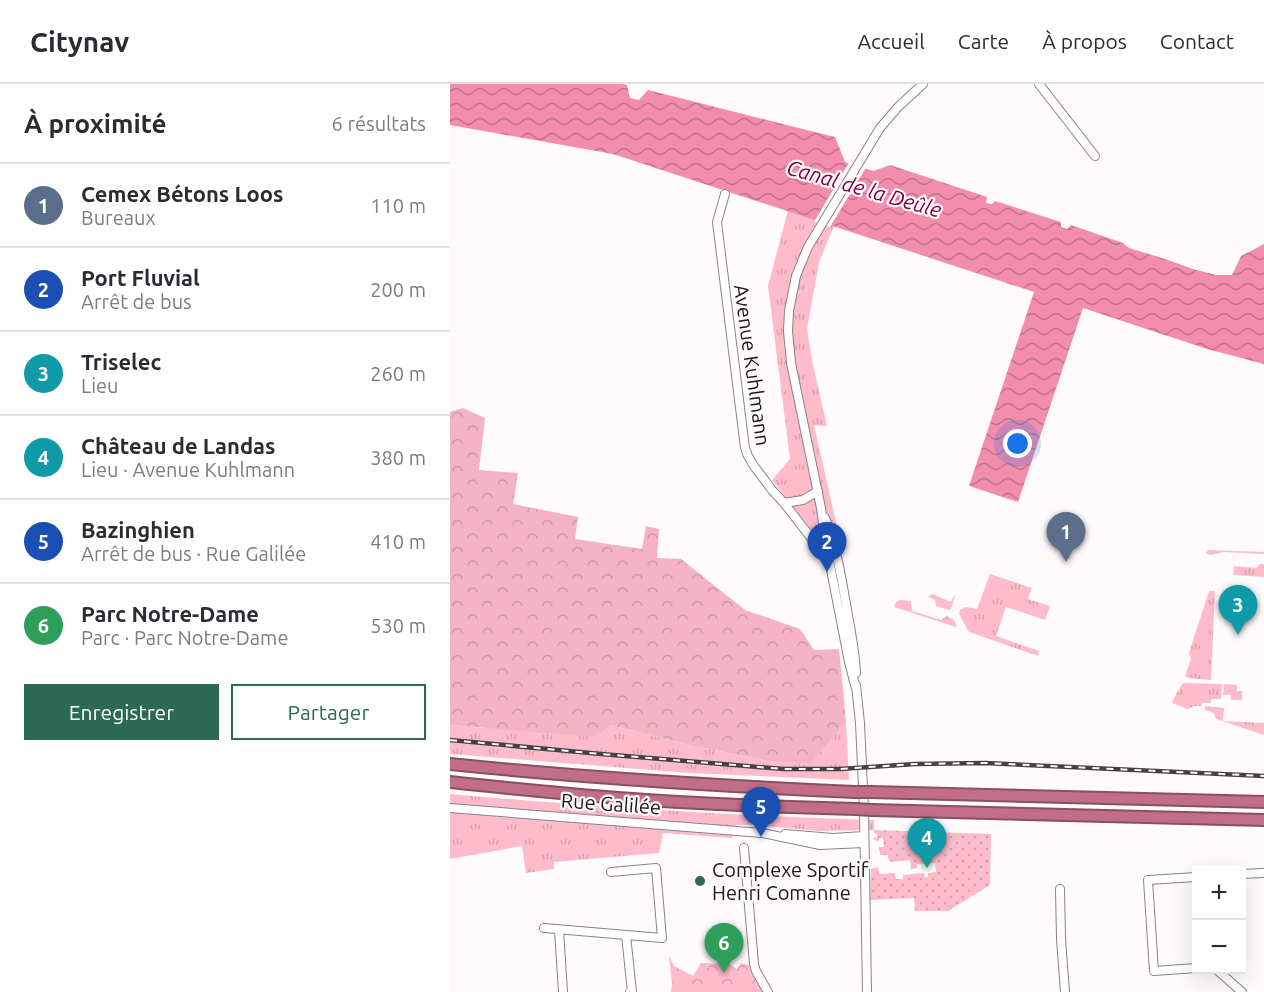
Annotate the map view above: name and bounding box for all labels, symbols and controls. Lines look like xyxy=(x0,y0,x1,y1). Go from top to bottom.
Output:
text: Citynav xyxy=(30,26,129,57)
text: Accueil xyxy=(857,29,925,53)
text: Carte xyxy=(958,29,1009,53)
text: À propos xyxy=(1042,29,1127,53)
text: Contact xyxy=(1160,29,1234,53)
text: À proximité xyxy=(24,109,166,138)
text: 6 résultats xyxy=(332,112,426,135)
water label: Canal de la Deûle xyxy=(784,154,945,222)
text: Cemex Bétons Loos xyxy=(81,181,283,206)
text: 1 xyxy=(38,194,49,217)
text: 110 m xyxy=(370,194,426,217)
text: Bureaux xyxy=(81,206,156,229)
text: Port Fluvial xyxy=(81,265,200,290)
text: 2 xyxy=(38,278,49,301)
text: 200 m xyxy=(370,278,426,301)
street label: Avenue Kuhlmann xyxy=(730,283,775,447)
text: Arrêt de bus xyxy=(81,290,192,313)
text: Triselec xyxy=(81,349,161,374)
text: 3 xyxy=(38,362,49,385)
text: 260 m xyxy=(370,362,426,385)
text: Lieu xyxy=(81,374,119,397)
your location xyxy=(1003,429,1032,458)
text: Château de Landas xyxy=(81,433,275,458)
text: 4 xyxy=(38,446,49,469)
text: 380 m xyxy=(370,446,426,469)
text: Lieu · Avenue Kuhlmann xyxy=(81,458,295,481)
pin: 1 xyxy=(1046,512,1086,562)
text: Bazinghien xyxy=(81,517,195,542)
pin: 2 xyxy=(808,522,847,572)
text: 5 xyxy=(38,530,49,553)
text: 410 m xyxy=(370,530,426,553)
text: Arrêt de bus · Rue Galilée xyxy=(81,542,306,565)
pin: 3 xyxy=(1218,586,1258,635)
text: Parc Notre-Dame xyxy=(81,601,259,626)
text: 6 xyxy=(38,614,49,637)
text: 530 m xyxy=(370,614,426,637)
text: Parc · Parc Notre-Dame xyxy=(81,626,288,649)
button: Enregistrer xyxy=(24,684,219,740)
button: Partager xyxy=(231,684,426,740)
pin: 5 xyxy=(742,788,780,837)
street label: Rue Galilée xyxy=(560,789,662,818)
pin: 4 xyxy=(908,818,946,868)
place label: Complexe Sportif Henri Comanne xyxy=(712,858,869,904)
map controls xyxy=(1192,866,1246,974)
button: + xyxy=(1192,866,1246,920)
marker: Complexe Sportif Henri Comanne xyxy=(693,874,707,888)
button: − xyxy=(1192,920,1246,974)
pin: 6 xyxy=(704,924,744,973)

